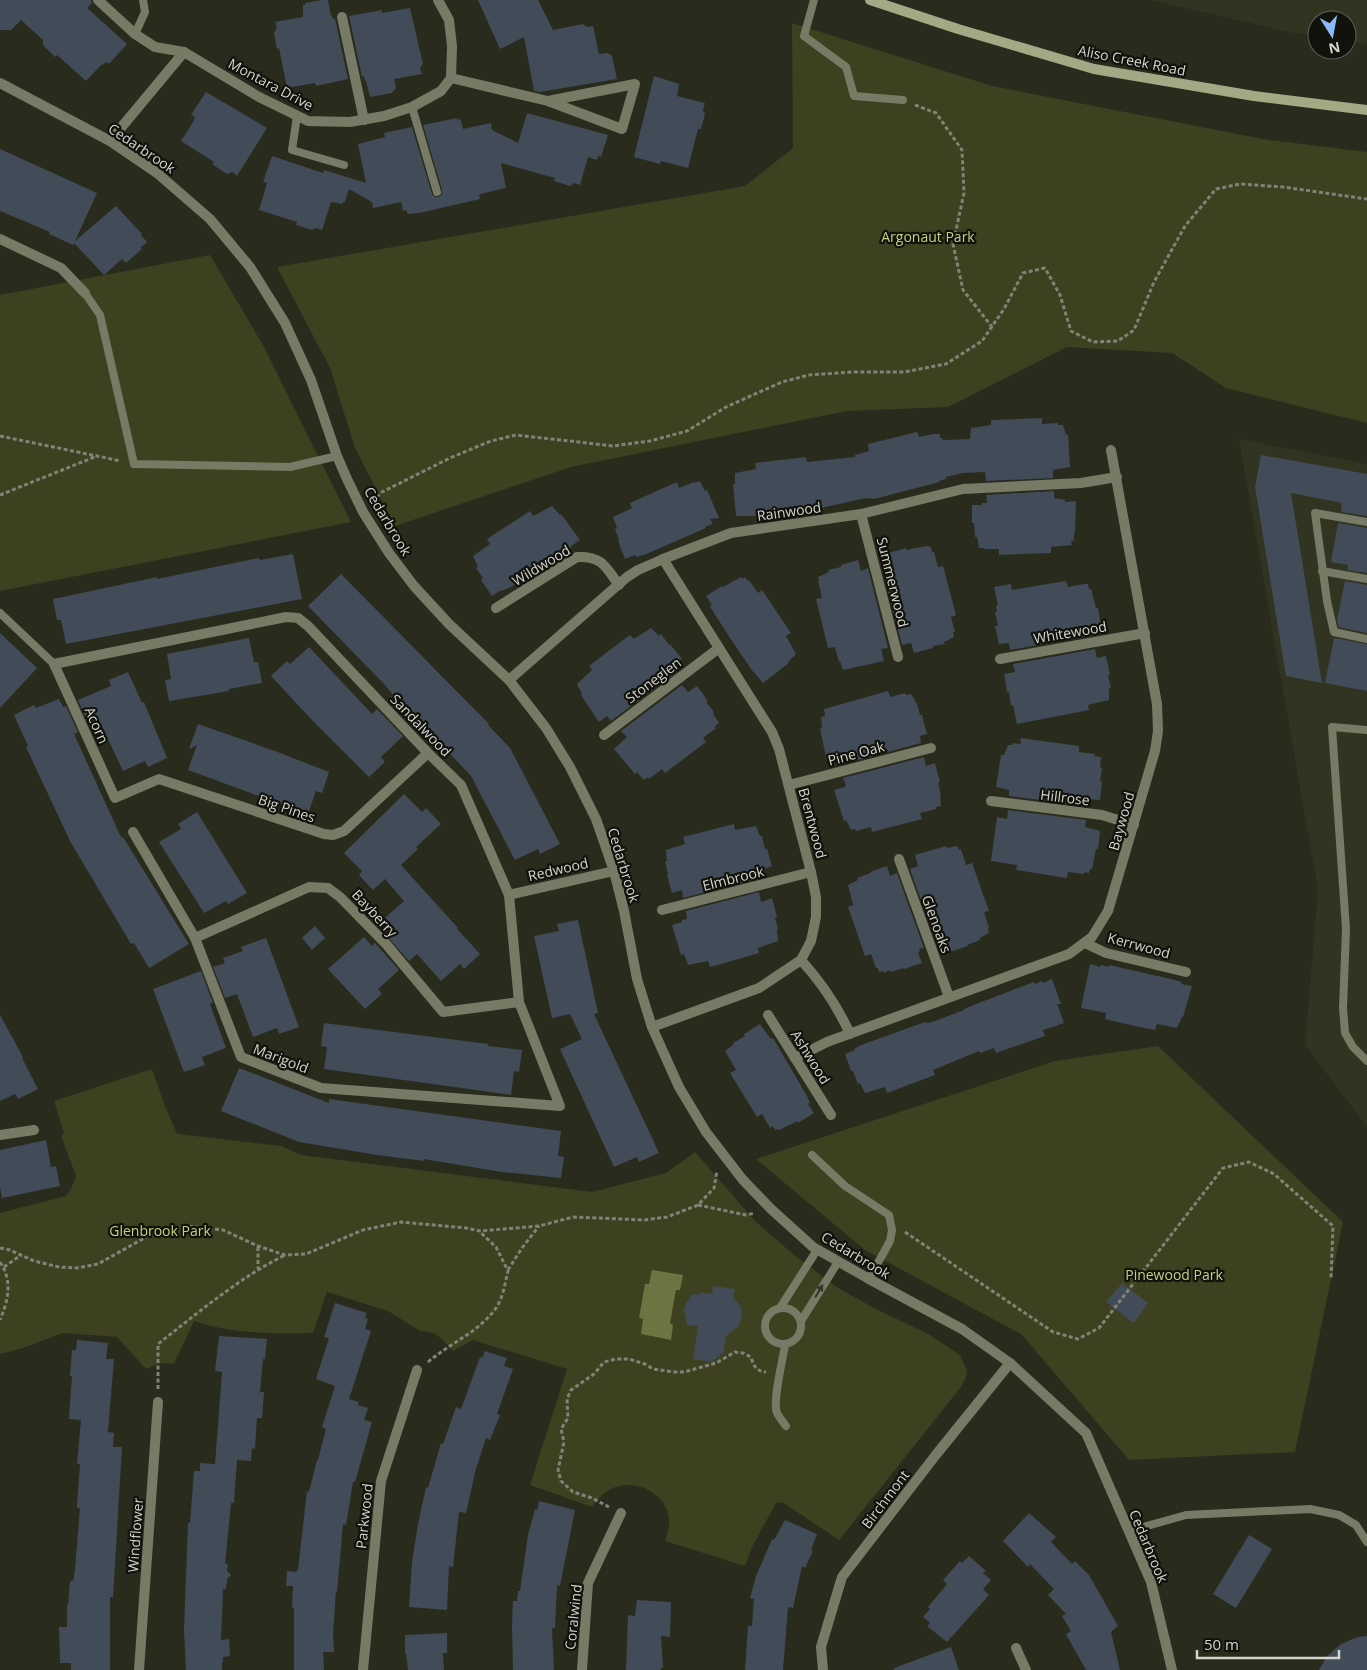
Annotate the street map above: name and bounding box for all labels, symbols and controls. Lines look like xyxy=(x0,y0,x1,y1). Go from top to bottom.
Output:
north arrow xyxy=(1307,10,1357,60)
text: N xyxy=(1327,38,1342,59)
street label: Aliso Creek Road xyxy=(1077,40,1187,80)
street label: Montara Drive xyxy=(225,54,317,114)
street label: Cedarbrook xyxy=(105,119,180,178)
park label: Argonaut Park xyxy=(881,227,975,246)
street label: Cedarbrook xyxy=(360,483,416,560)
street label: Rainwood xyxy=(756,497,822,525)
street label: Summerwood xyxy=(873,535,913,629)
street label: Wildwood xyxy=(508,540,574,590)
street label: Whitewood xyxy=(1032,616,1108,648)
street label: Stoneglen xyxy=(621,653,685,707)
street label: Sandalwood xyxy=(386,690,456,760)
street label: Acorn xyxy=(81,704,113,746)
street label: Pine Oak xyxy=(825,736,887,770)
street label: Hillrose xyxy=(1039,785,1091,809)
street label: Brentwood xyxy=(794,786,832,860)
street label: Big Pines xyxy=(256,789,318,827)
street label: Baywood xyxy=(1104,789,1138,853)
street label: Cedarbrook xyxy=(604,825,645,905)
street label: Redwood xyxy=(526,853,590,885)
street label: Elmbrook xyxy=(700,861,766,895)
street label: Bayberry xyxy=(348,885,403,942)
street label: Glenoaks xyxy=(918,892,956,956)
street label: Kerrwood xyxy=(1106,928,1172,962)
street label: Ashwood xyxy=(787,1026,835,1088)
street label: Marigold xyxy=(251,1039,311,1077)
park label: Glenbrook Park xyxy=(109,1221,211,1240)
street label: Cedarbrook xyxy=(818,1227,895,1283)
park label: Pinewood Park xyxy=(1125,1265,1223,1284)
one-way arrow xyxy=(814,1285,823,1298)
street label: Birchmont xyxy=(857,1466,913,1532)
street label: Parkwood xyxy=(351,1482,377,1550)
street label: Windflower xyxy=(123,1497,147,1573)
street label: Cedarbrook xyxy=(1125,1507,1173,1586)
street label: Coralwind xyxy=(560,1583,586,1651)
scale bar xyxy=(1197,1628,1340,1660)
text: 50 m xyxy=(1204,1634,1239,1654)

